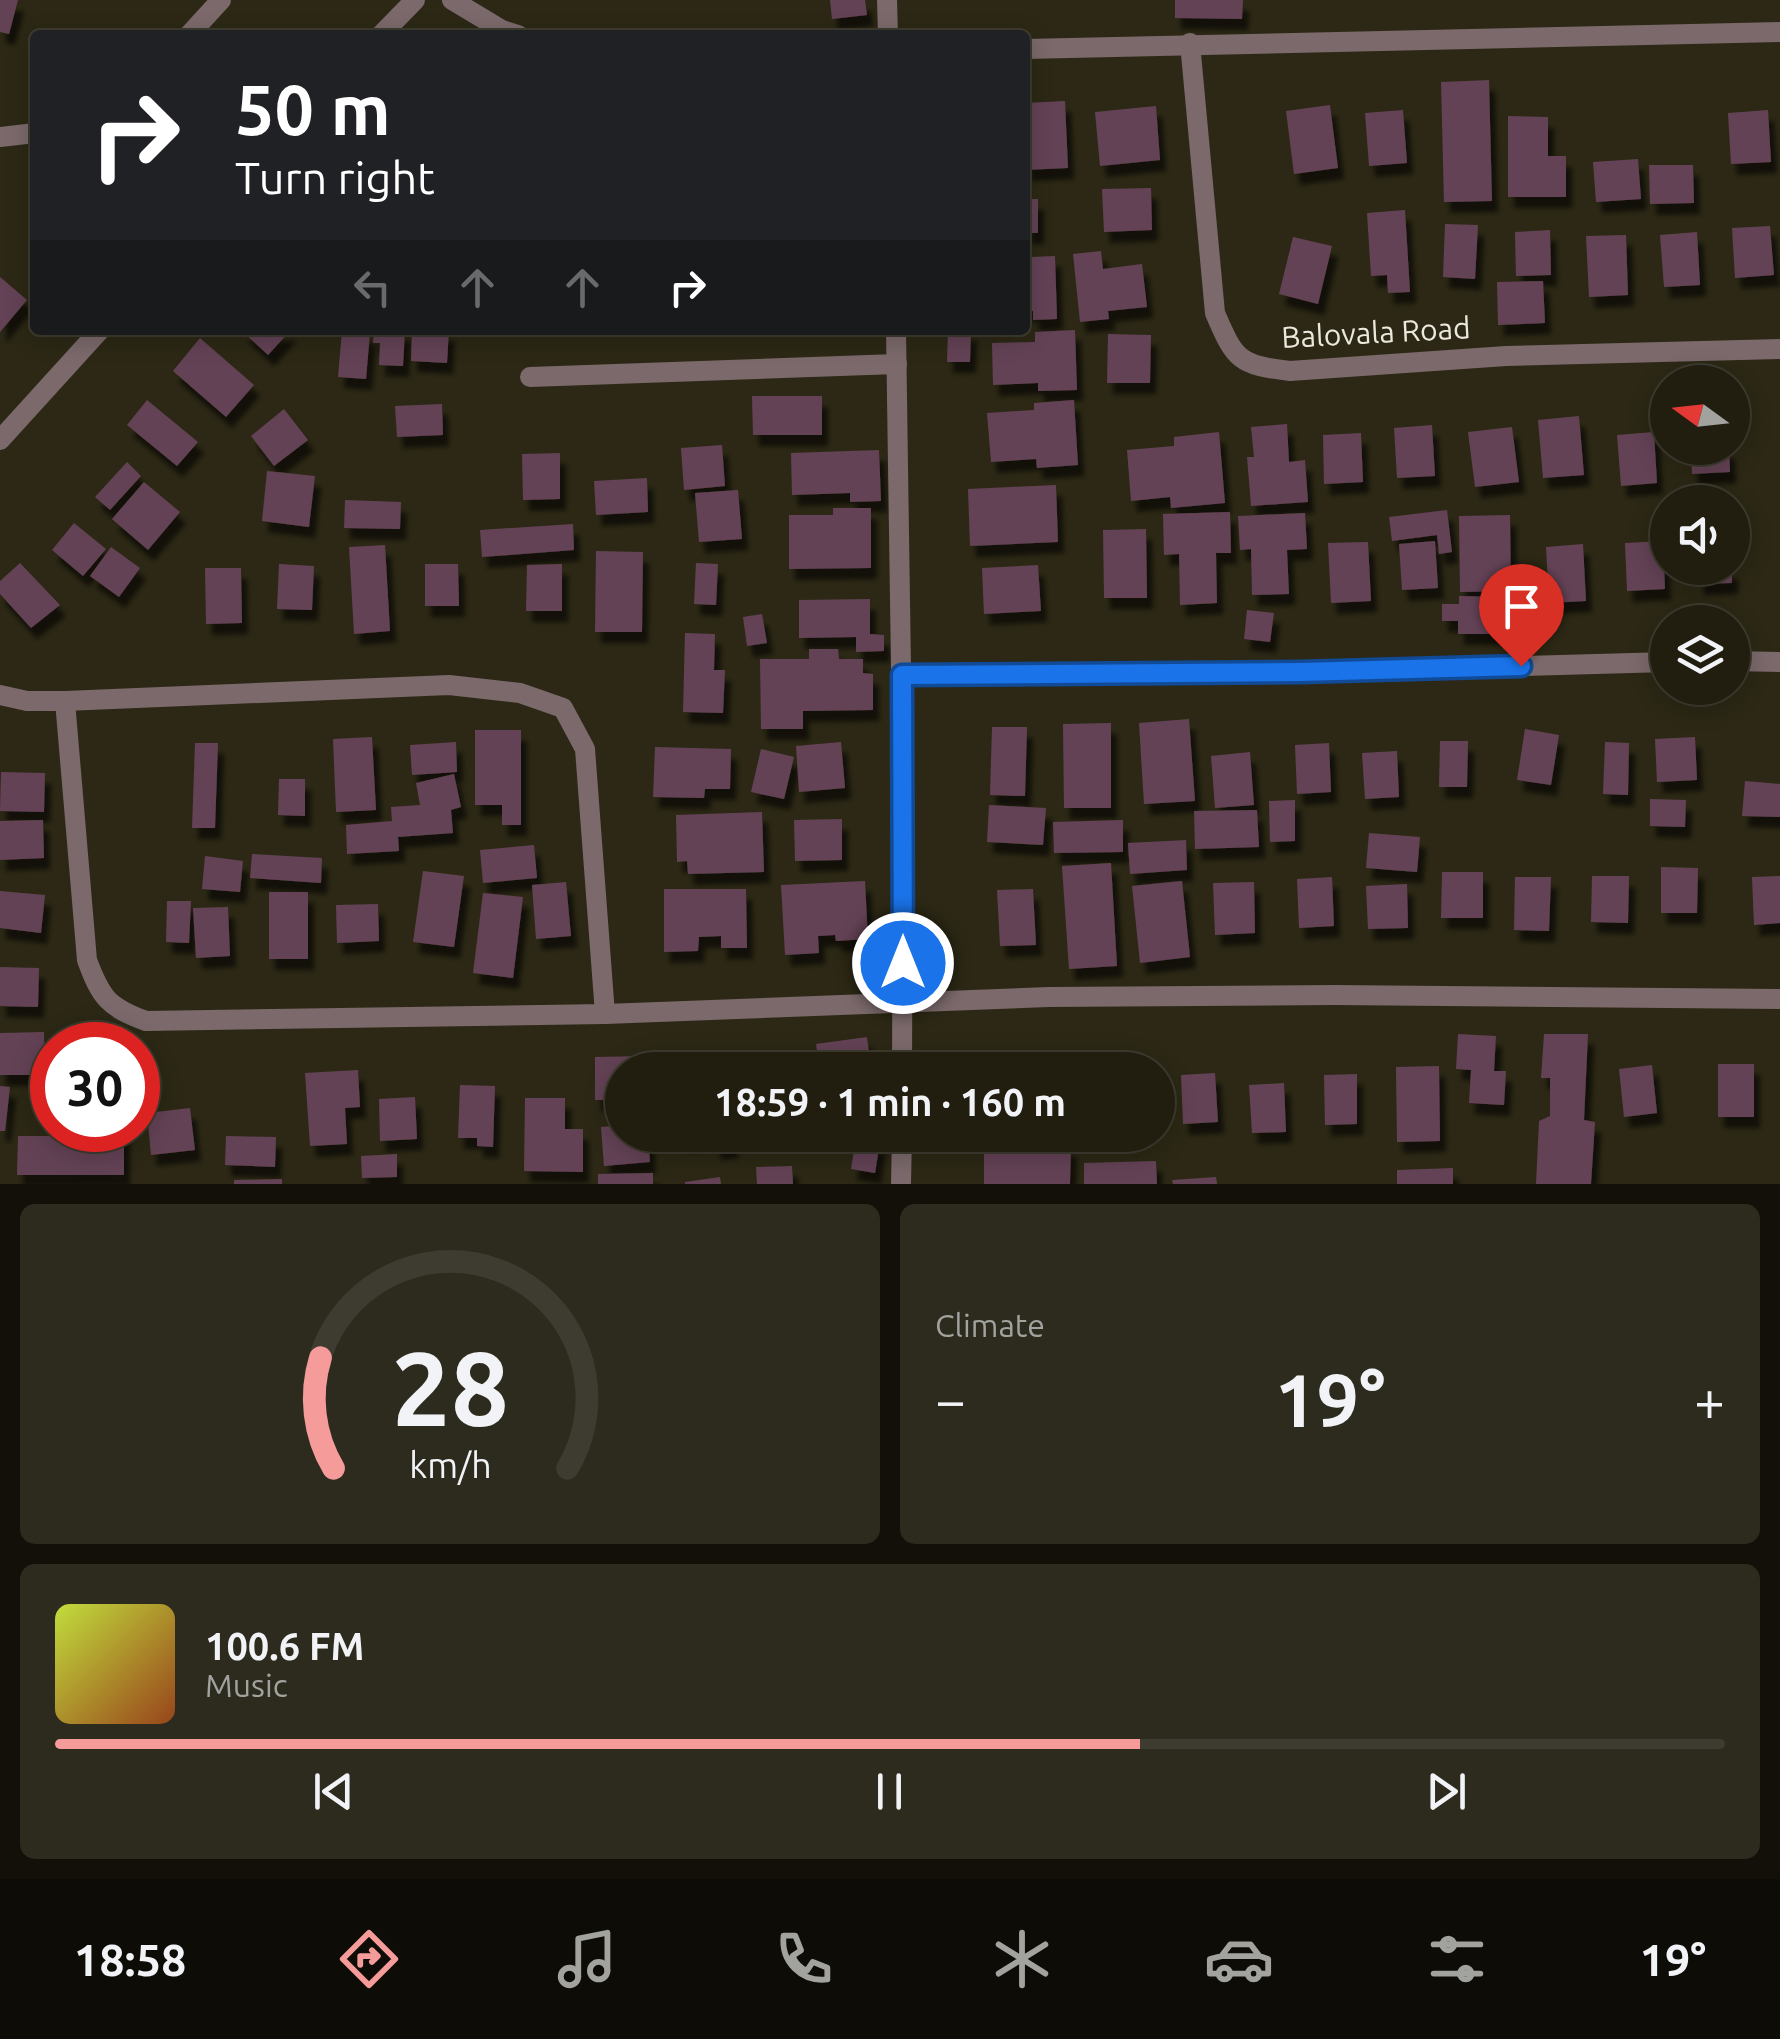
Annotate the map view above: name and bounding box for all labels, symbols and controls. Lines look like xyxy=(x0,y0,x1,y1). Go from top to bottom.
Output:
icon: right xyxy=(70,70,200,200)
text: 50 m xyxy=(235,70,391,148)
text: Turn right xyxy=(235,152,435,203)
icon: left xyxy=(345,260,400,315)
icon: ahead xyxy=(450,260,505,315)
icon: ahead xyxy=(555,260,610,315)
icon: right xyxy=(660,260,715,315)
street label: Balovala Road xyxy=(1281,310,1471,354)
north arrow xyxy=(1650,365,1750,465)
map controls xyxy=(1650,365,1750,705)
button: sound xyxy=(1650,485,1750,585)
pin xyxy=(1479,564,1564,667)
icon: arrive xyxy=(1494,579,1549,634)
button: layers xyxy=(1650,605,1750,705)
position arrow xyxy=(851,911,955,1015)
speed limit sign: 30 xyxy=(30,1022,160,1152)
text: 18:59 · 1 min · 160 m xyxy=(714,1081,1066,1123)
text: Climate xyxy=(935,1307,1045,1343)
text: 28 xyxy=(391,1329,509,1446)
text: 19° xyxy=(1274,1357,1386,1441)
text: − xyxy=(935,1369,966,1430)
text: + xyxy=(1694,1369,1725,1430)
text: km/h xyxy=(409,1445,491,1485)
text: 100.6 FM xyxy=(205,1625,364,1667)
text: Music xyxy=(205,1667,288,1703)
icon: previous xyxy=(306,1764,361,1819)
icon: pause xyxy=(862,1764,917,1819)
icon: next xyxy=(1419,1764,1474,1819)
icon: directions xyxy=(334,1924,404,1994)
icon: music xyxy=(552,1924,622,1994)
icon: phone xyxy=(769,1924,839,1994)
icon: climate xyxy=(987,1924,1057,1994)
icon: car xyxy=(1204,1924,1274,1994)
icon: filters xyxy=(1422,1924,1492,1994)
text: 18:58 xyxy=(74,1934,186,1985)
text: 19° xyxy=(1640,1934,1706,1985)

